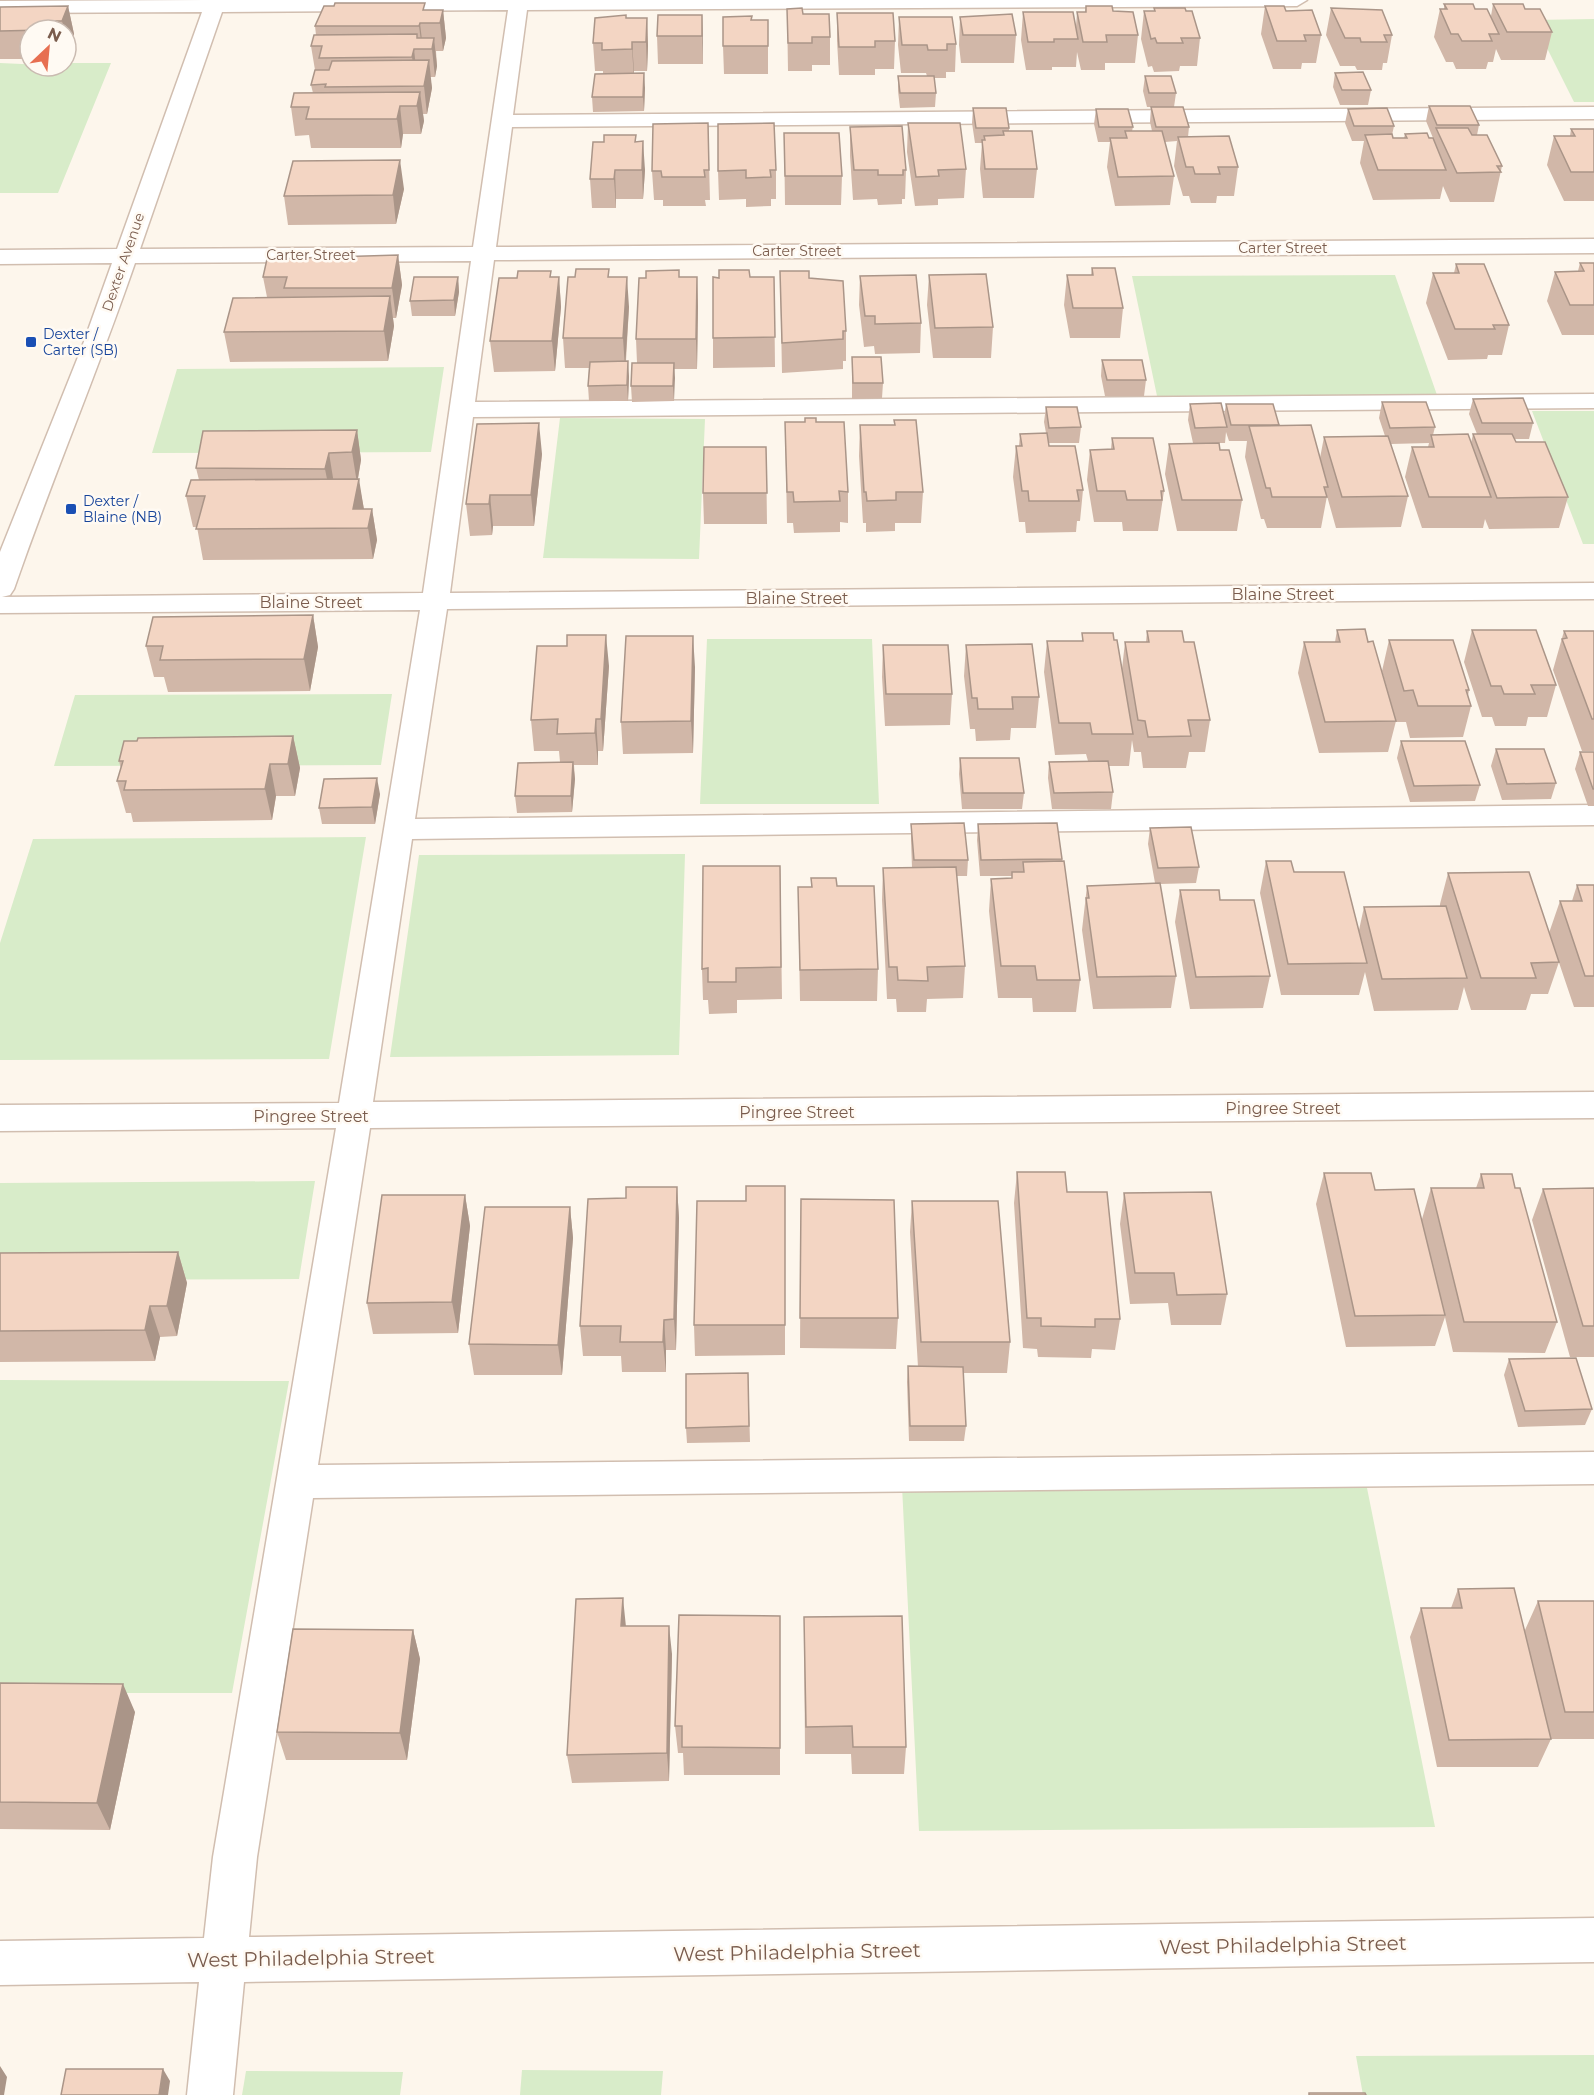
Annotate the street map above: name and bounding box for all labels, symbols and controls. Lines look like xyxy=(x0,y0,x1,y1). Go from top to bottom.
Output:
north arrow xyxy=(18,18,78,78)
text: N xyxy=(44,24,64,46)
street label: Dexter Avenue xyxy=(98,210,148,314)
street label: Carter Street xyxy=(1238,239,1328,257)
street label: Carter Street xyxy=(752,242,842,260)
street label: Carter Street xyxy=(266,246,356,264)
place label: Dexter / Carter (SB) xyxy=(43,325,118,359)
marker: Dexter / Carter (SB) xyxy=(24,335,38,349)
place label: Dexter / Blaine (NB) xyxy=(83,492,162,526)
marker: Dexter / Blaine (NB) xyxy=(64,502,78,516)
street label: Blaine Street xyxy=(1231,585,1335,604)
street label: Blaine Street xyxy=(745,589,849,608)
street label: Blaine Street xyxy=(259,593,363,612)
street label: Pingree Street xyxy=(1225,1099,1341,1118)
street label: Pingree Street xyxy=(739,1103,855,1122)
street label: Pingree Street xyxy=(253,1107,369,1126)
street label: West Philadelphia Street xyxy=(1159,1931,1407,1959)
street label: West Philadelphia Street xyxy=(673,1938,921,1966)
street label: West Philadelphia Street xyxy=(187,1944,435,1972)

